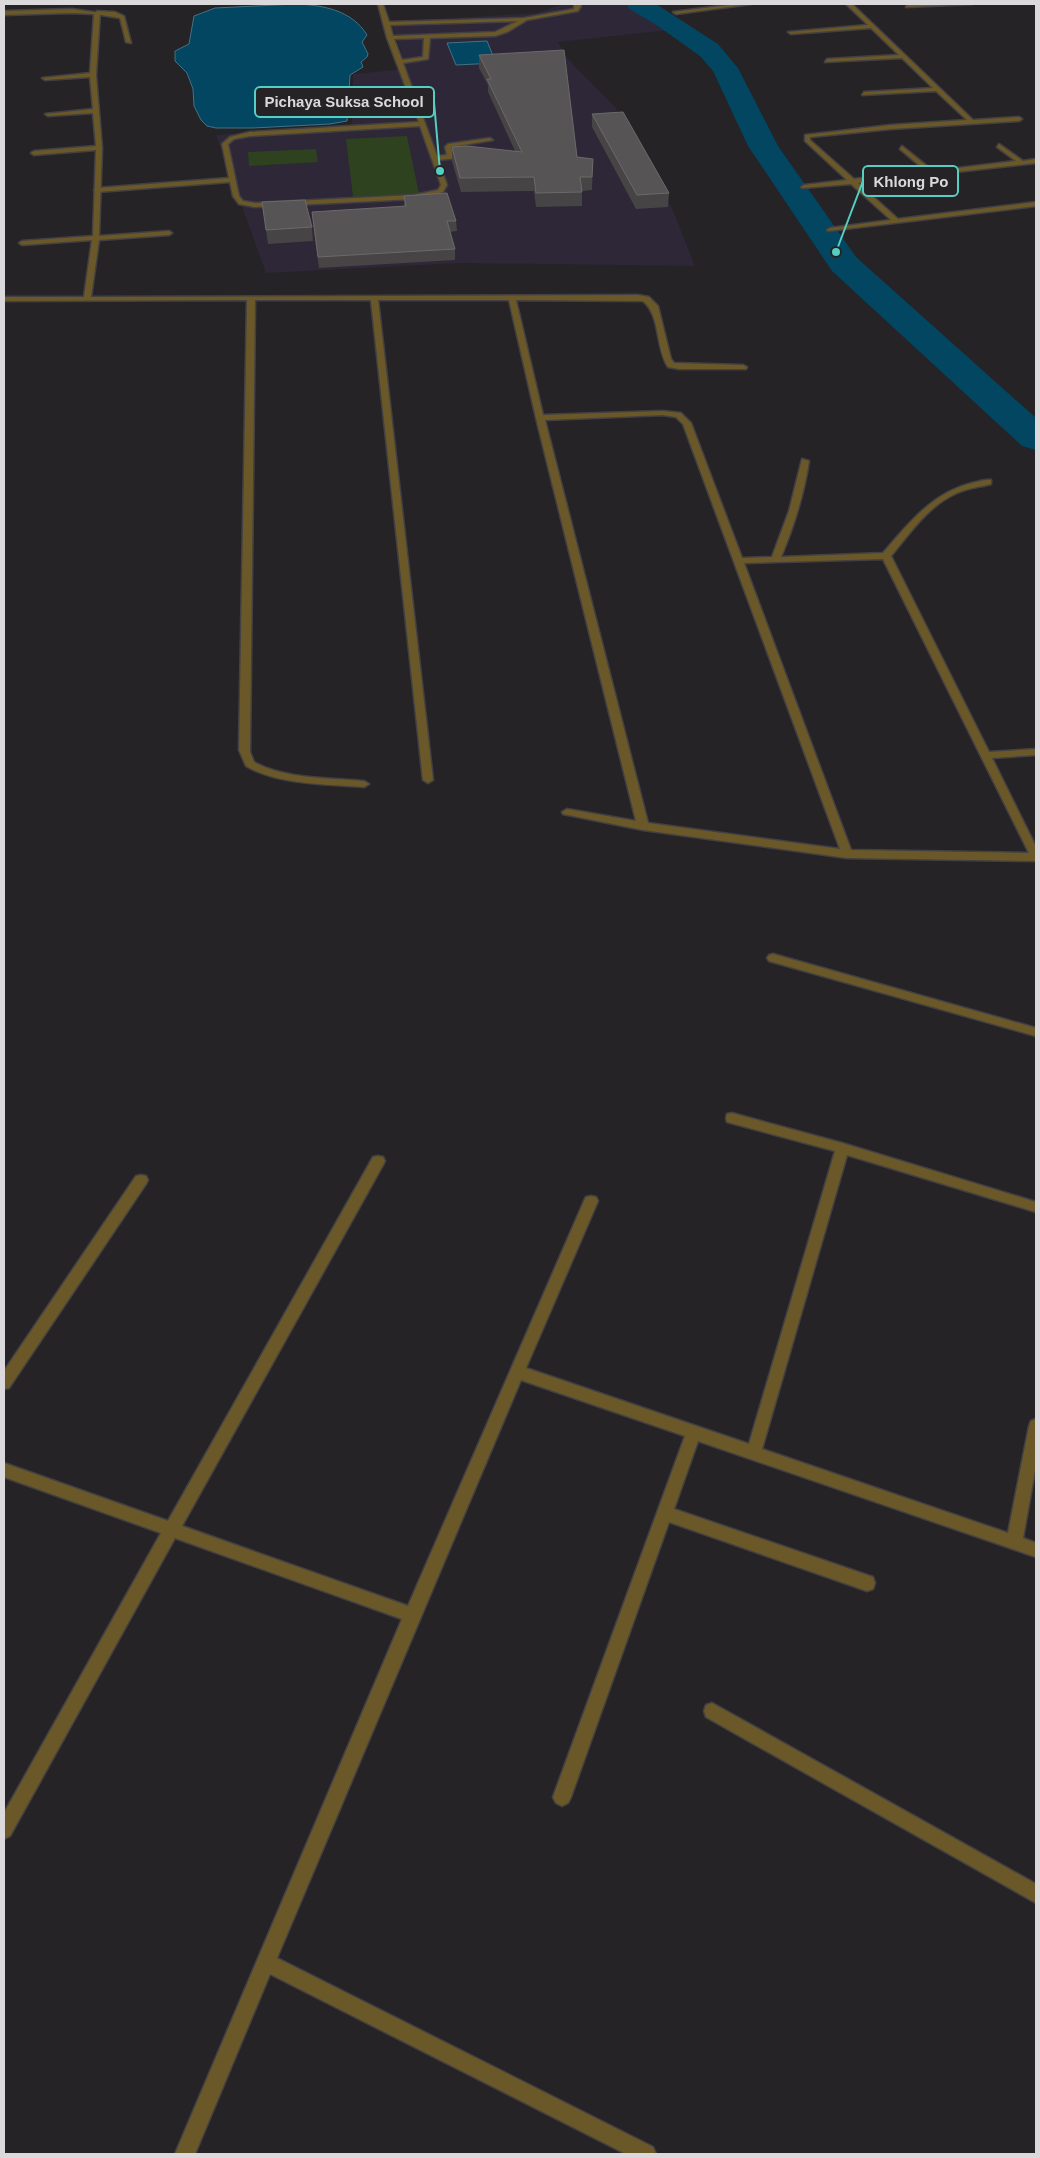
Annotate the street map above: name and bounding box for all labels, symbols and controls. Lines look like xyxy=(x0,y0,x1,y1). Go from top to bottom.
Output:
callout: Pichaya Suksa School xyxy=(255,87,434,117)
text: Pichaya Suksa School xyxy=(264,93,424,110)
callout: Khlong Po xyxy=(863,166,958,196)
text: Khlong Po xyxy=(874,173,949,190)

